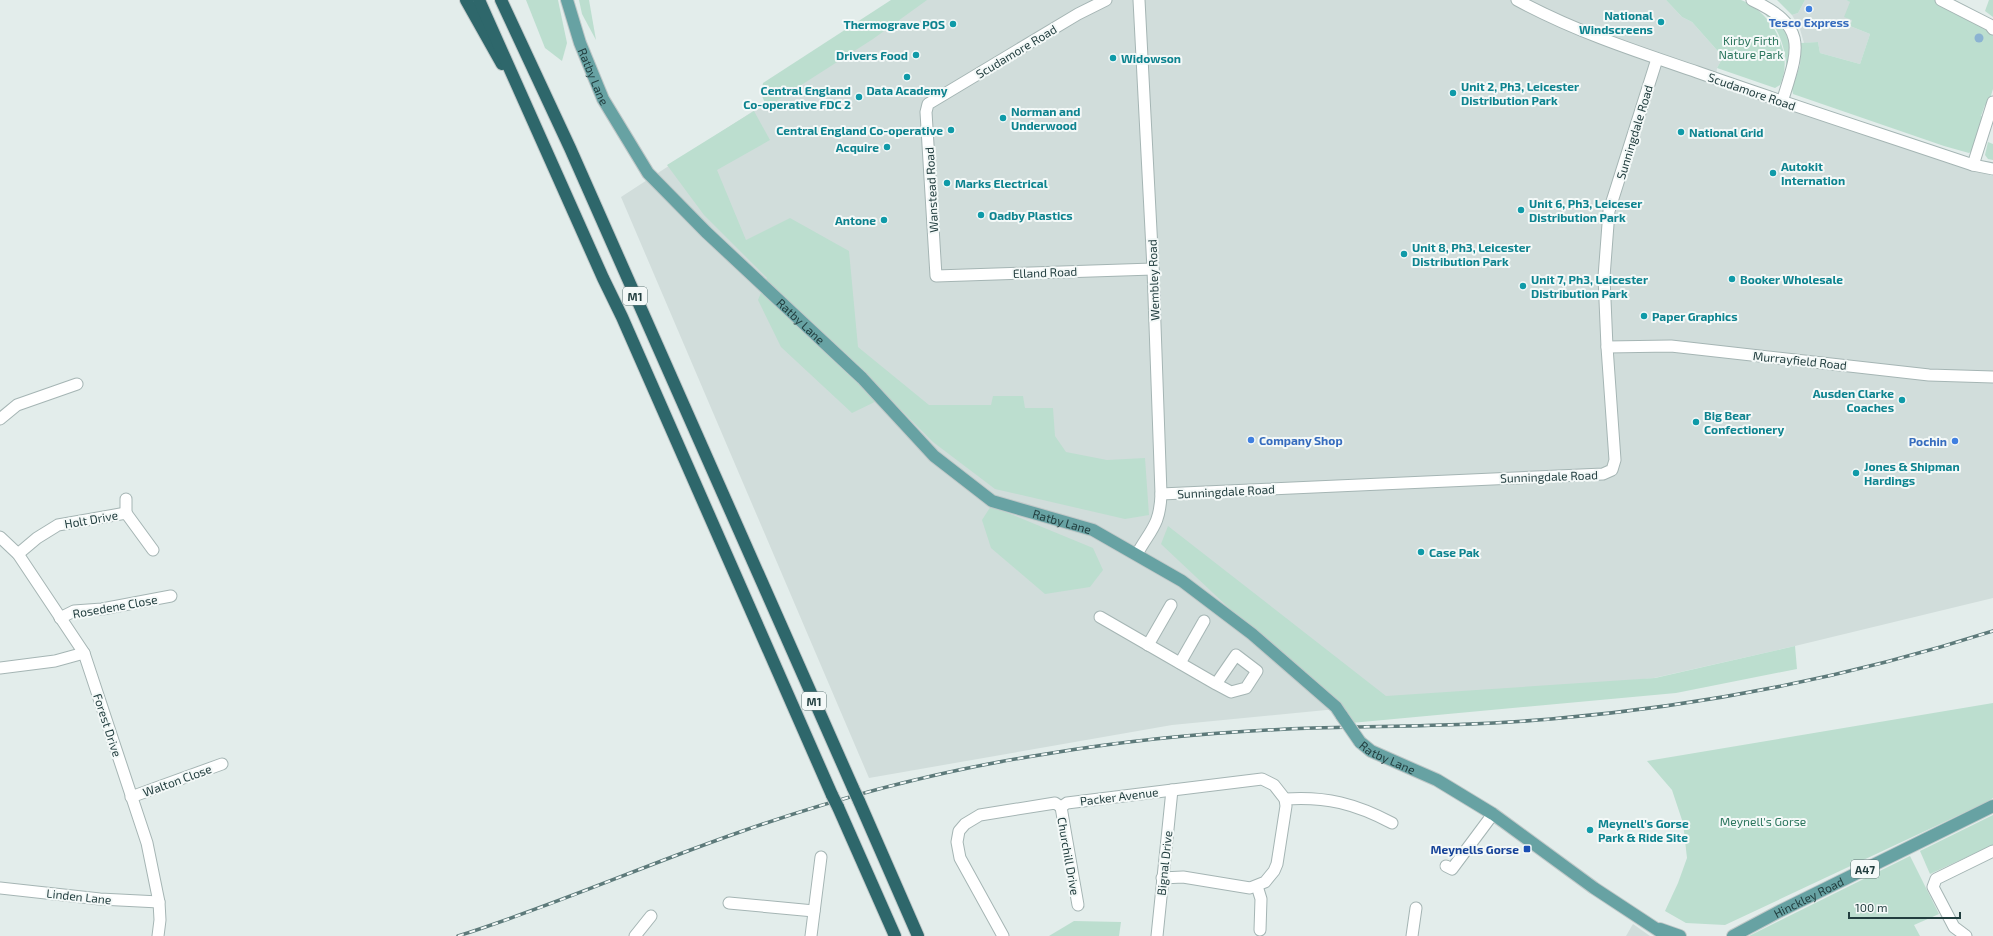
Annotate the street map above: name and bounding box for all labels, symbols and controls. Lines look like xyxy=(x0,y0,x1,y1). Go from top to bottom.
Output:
marker: Tesco Express xyxy=(1804,4,1814,14)
place label: National Windscreens xyxy=(1579,8,1653,36)
place label: Tesco Express xyxy=(1769,15,1849,29)
place label: Thermograve POS xyxy=(843,17,945,31)
marker: National Windscreens xyxy=(1656,17,1666,27)
marker: Thermograve POS xyxy=(948,19,958,29)
street label: Scudamore Road xyxy=(973,21,1059,81)
park label: Kirby Firth Nature Park xyxy=(1719,33,1783,61)
street label: Ratby Lane xyxy=(576,46,612,108)
place label: Drivers Food xyxy=(836,48,908,62)
marker: Drivers Food xyxy=(911,50,921,60)
place label: Widowson xyxy=(1121,51,1181,65)
marker: Widowson xyxy=(1108,53,1118,63)
street label: Scudamore Road xyxy=(1706,69,1798,113)
marker: Data Academy xyxy=(902,72,912,82)
place label: Unit 2, Ph3, Leicester Distribution Park xyxy=(1461,79,1579,107)
place label: Central England Co-operative FDC 2 xyxy=(743,83,851,111)
place label: Data Academy xyxy=(866,83,948,98)
street label: Sunningdale Road xyxy=(1613,83,1655,181)
marker: Unit 2, Ph3, Leicester Distribution Park xyxy=(1448,88,1458,98)
marker: Central England Co-operative FDC 2 xyxy=(854,92,864,102)
place label: Norman and Underwood xyxy=(1011,104,1080,132)
marker: Norman and Underwood xyxy=(998,113,1008,123)
place label: Central England Co-operative xyxy=(776,123,943,137)
marker: Central England Co-operative xyxy=(946,125,956,135)
place label: National Grid xyxy=(1689,125,1764,139)
marker: National Grid xyxy=(1676,127,1686,137)
place label: Acquire xyxy=(836,140,879,154)
marker: Acquire xyxy=(882,142,892,152)
street label: Wanstead Road xyxy=(922,147,940,233)
place label: Autokit Internation xyxy=(1781,159,1845,187)
marker: Autokit Internation xyxy=(1768,168,1778,178)
place label: Marks Electrical xyxy=(955,176,1048,190)
marker: Marks Electrical xyxy=(942,178,952,188)
place label: Unit 6, Ph3, Leiceser Distribution Park xyxy=(1529,196,1642,224)
marker: Unit 6, Ph3, Leiceser Distribution Park xyxy=(1516,205,1526,215)
place label: Oadby Plastics xyxy=(989,208,1073,223)
marker: Oadby Plastics xyxy=(976,210,986,220)
place label: Antone xyxy=(835,213,876,227)
marker: Antone xyxy=(879,215,889,225)
street label: Wembley Road xyxy=(1145,239,1161,321)
place label: Unit 8, Ph3, Leicester Distribution Park xyxy=(1412,240,1531,268)
marker: Unit 8, Ph3, Leicester Distribution Park xyxy=(1399,249,1409,259)
street label: Elland Road xyxy=(1012,264,1078,280)
place label: Unit 7, Ph3, Leicester Distribution Park xyxy=(1531,272,1648,300)
place label: Booker Wholesale xyxy=(1740,272,1843,286)
marker: Booker Wholesale xyxy=(1727,274,1737,284)
marker: Unit 7, Ph3, Leicester Distribution Park xyxy=(1518,281,1528,291)
road number: M1 xyxy=(623,287,647,305)
street label: Ratby Lane xyxy=(774,295,828,347)
place label: Paper Graphics xyxy=(1652,309,1738,323)
marker: Paper Graphics xyxy=(1639,311,1649,321)
street label: Murrayfield Road xyxy=(1752,348,1848,372)
place label: Ausden Clarke Coaches xyxy=(1813,386,1894,414)
marker: Ausden Clarke Coaches xyxy=(1897,395,1907,405)
place label: Big Bear Confectionery xyxy=(1704,408,1784,437)
marker: Big Bear Confectionery xyxy=(1691,417,1701,427)
place label: Company Shop xyxy=(1259,433,1343,448)
place label: Pochin xyxy=(1909,434,1947,448)
marker: Company Shop xyxy=(1246,435,1256,445)
marker: Pochin xyxy=(1950,436,1960,446)
place label: Jones & Shipman Hardings xyxy=(1864,459,1960,487)
street label: Sunningdale Road xyxy=(1500,467,1598,485)
marker: Jones & Shipman Hardings xyxy=(1851,468,1861,478)
street label: Sunningdale Road xyxy=(1177,481,1275,501)
street label: Ratby Lane xyxy=(1031,506,1093,536)
street label: Holt Drive xyxy=(63,507,119,531)
place label: Case Pak xyxy=(1429,545,1480,559)
marker: Case Pak xyxy=(1416,547,1426,557)
street label: Rosedene Close xyxy=(71,592,159,620)
street label: Forest Drive xyxy=(91,691,125,759)
road number: M1 xyxy=(802,692,826,710)
street label: Ratby Lane xyxy=(1357,738,1418,777)
street label: Walton Close xyxy=(141,761,213,799)
street label: Packer Avenue xyxy=(1079,784,1159,808)
park label: Meynell's Gorse xyxy=(1720,814,1806,828)
street label: Churchill Drive xyxy=(1055,816,1083,896)
place label: Meynell's Gorse Park & Ride Site xyxy=(1598,816,1689,844)
marker: Meynell's Gorse Park & Ride Site xyxy=(1585,825,1595,835)
street label: Bignal Drive xyxy=(1154,830,1174,896)
place label: Meynells Gorse xyxy=(1431,842,1519,857)
marker: Meynells Gorse xyxy=(1522,844,1532,854)
road number: A47 xyxy=(1851,860,1879,878)
street label: Hinckley Road xyxy=(1771,874,1846,920)
street label: Linden Lane xyxy=(46,886,112,906)
scale bar xyxy=(1849,894,1960,920)
text: 100 m xyxy=(1855,900,1887,914)

